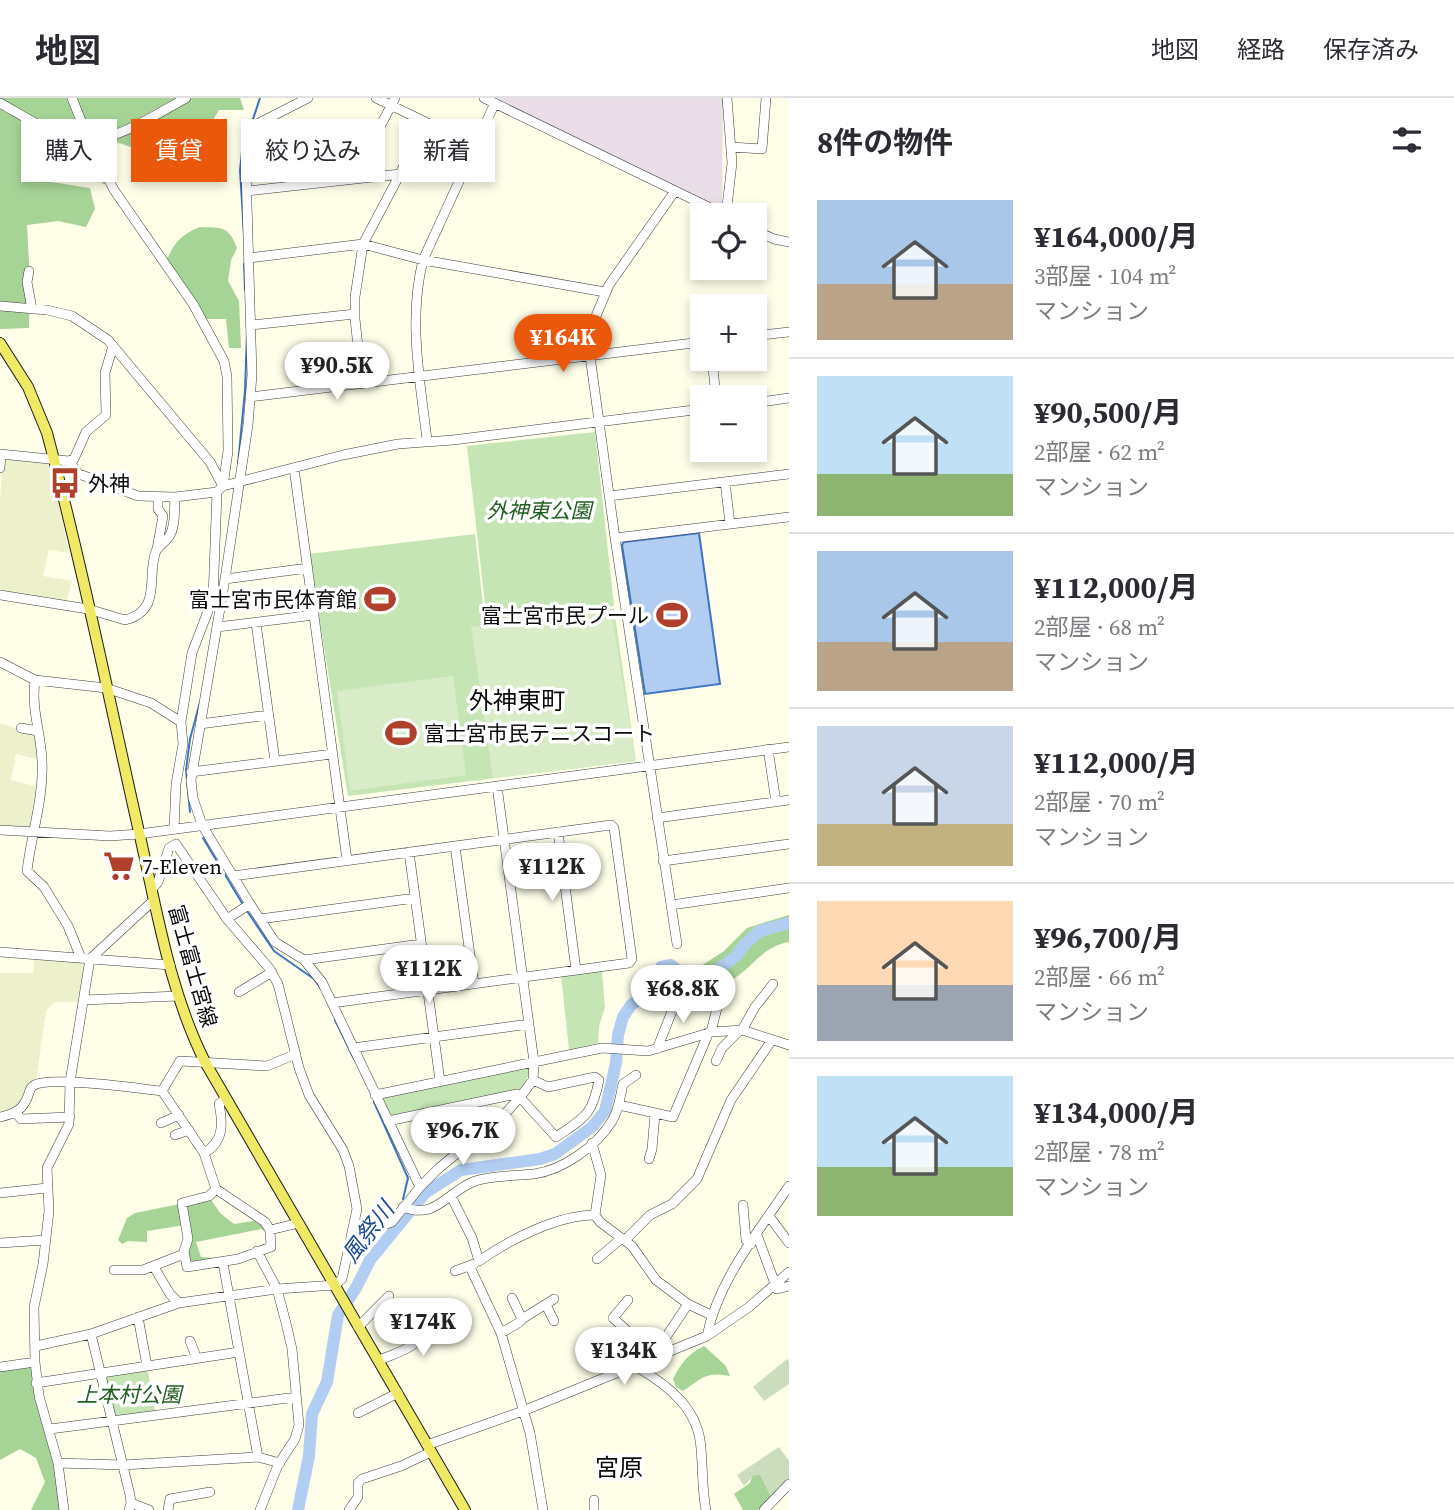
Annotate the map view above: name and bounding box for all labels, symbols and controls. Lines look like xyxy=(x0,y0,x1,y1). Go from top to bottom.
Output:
text: 地図 xyxy=(35,28,101,73)
text: 地図 xyxy=(1151,33,1199,66)
text: 経路 xyxy=(1237,33,1285,66)
text: 保存済み xyxy=(1323,33,1419,66)
chip: 購入 xyxy=(21,119,117,182)
chip: 賃貸 xyxy=(131,119,227,182)
chip: 絞り込み xyxy=(241,119,385,182)
chip: 新着 xyxy=(399,119,495,182)
icon: filters xyxy=(1388,121,1426,159)
text: 8件の物件 xyxy=(817,122,953,163)
map controls xyxy=(690,203,767,462)
button: locate xyxy=(690,203,767,280)
text: ¥164,000/月 xyxy=(1034,216,1198,257)
icon: home xyxy=(873,228,957,312)
text: 3部屋 · 104 m² xyxy=(1034,260,1177,292)
button: + xyxy=(690,294,767,371)
text: マンション xyxy=(1034,295,1149,327)
pin: ¥164K xyxy=(514,314,612,374)
text: ¥164K xyxy=(530,321,596,353)
pin: ¥90.5K xyxy=(280,342,394,402)
text: ¥90.5K xyxy=(301,349,373,381)
button: − xyxy=(690,385,767,462)
text: ¥90,500/月 xyxy=(1034,392,1182,433)
icon: home xyxy=(873,404,957,488)
text: 2部屋 · 62 m² xyxy=(1034,436,1165,468)
bus stop icon: 外神 xyxy=(48,466,82,500)
place label: 外神 xyxy=(88,469,130,498)
text: マンション xyxy=(1034,471,1149,503)
park label: 外神東公園 xyxy=(487,496,594,525)
text: ¥112,000/月 xyxy=(1034,567,1198,608)
icon: home xyxy=(873,579,957,663)
sports icon: 富士宮市民体育館 xyxy=(363,582,397,616)
place label: 富士宮市民体育館 xyxy=(189,585,357,614)
sports icon: 富士宮市民プール xyxy=(655,598,689,632)
place label: 富士宮市民プール xyxy=(481,601,649,630)
text: 2部屋 · 68 m² xyxy=(1034,611,1165,643)
text: マンション xyxy=(1034,646,1149,678)
district label: 外神東町 xyxy=(469,684,565,717)
sports icon: 富士宮市民テニスコート xyxy=(384,716,418,750)
place label: 富士宮市民テニスコート xyxy=(424,719,655,748)
text: ¥112,000/月 xyxy=(1034,742,1198,783)
icon: home xyxy=(873,754,957,838)
text: 2部屋 · 70 m² xyxy=(1034,786,1165,818)
text: マンション xyxy=(1034,821,1149,853)
pin: ¥112K xyxy=(503,844,601,903)
supermarket icon: 7-Eleven xyxy=(102,849,136,883)
text: ¥112K xyxy=(519,850,585,882)
place label: 7-Eleven xyxy=(142,852,222,881)
street label: 富士富士宮線 xyxy=(162,901,224,1031)
text: ¥96,700/月 xyxy=(1034,917,1182,958)
icon: home xyxy=(873,929,957,1013)
pin: ¥112K xyxy=(380,946,478,1005)
text: ¥112K xyxy=(396,952,462,984)
text: 2部屋 · 66 m² xyxy=(1034,961,1165,993)
pin: ¥68.8K xyxy=(626,965,740,1025)
text: ¥68.8K xyxy=(647,972,719,1004)
text: マンション xyxy=(1034,996,1149,1028)
text: ¥134,000/月 xyxy=(1034,1092,1198,1133)
icon: home xyxy=(873,1104,957,1188)
pin: ¥96.7K xyxy=(406,1108,520,1167)
text: ¥96.7K xyxy=(427,1114,499,1146)
text: 2部屋 · 78 m² xyxy=(1034,1136,1165,1168)
text: マンション xyxy=(1034,1171,1149,1203)
water label: 風祭川 xyxy=(334,1192,403,1269)
pin: ¥174K xyxy=(374,1298,472,1358)
text: ¥174K xyxy=(390,1305,456,1337)
pin: ¥134K xyxy=(575,1328,673,1387)
text: ¥134K xyxy=(591,1334,657,1366)
park label: 上本村公園 xyxy=(77,1380,184,1409)
district label: 宮原 xyxy=(595,1451,643,1484)

